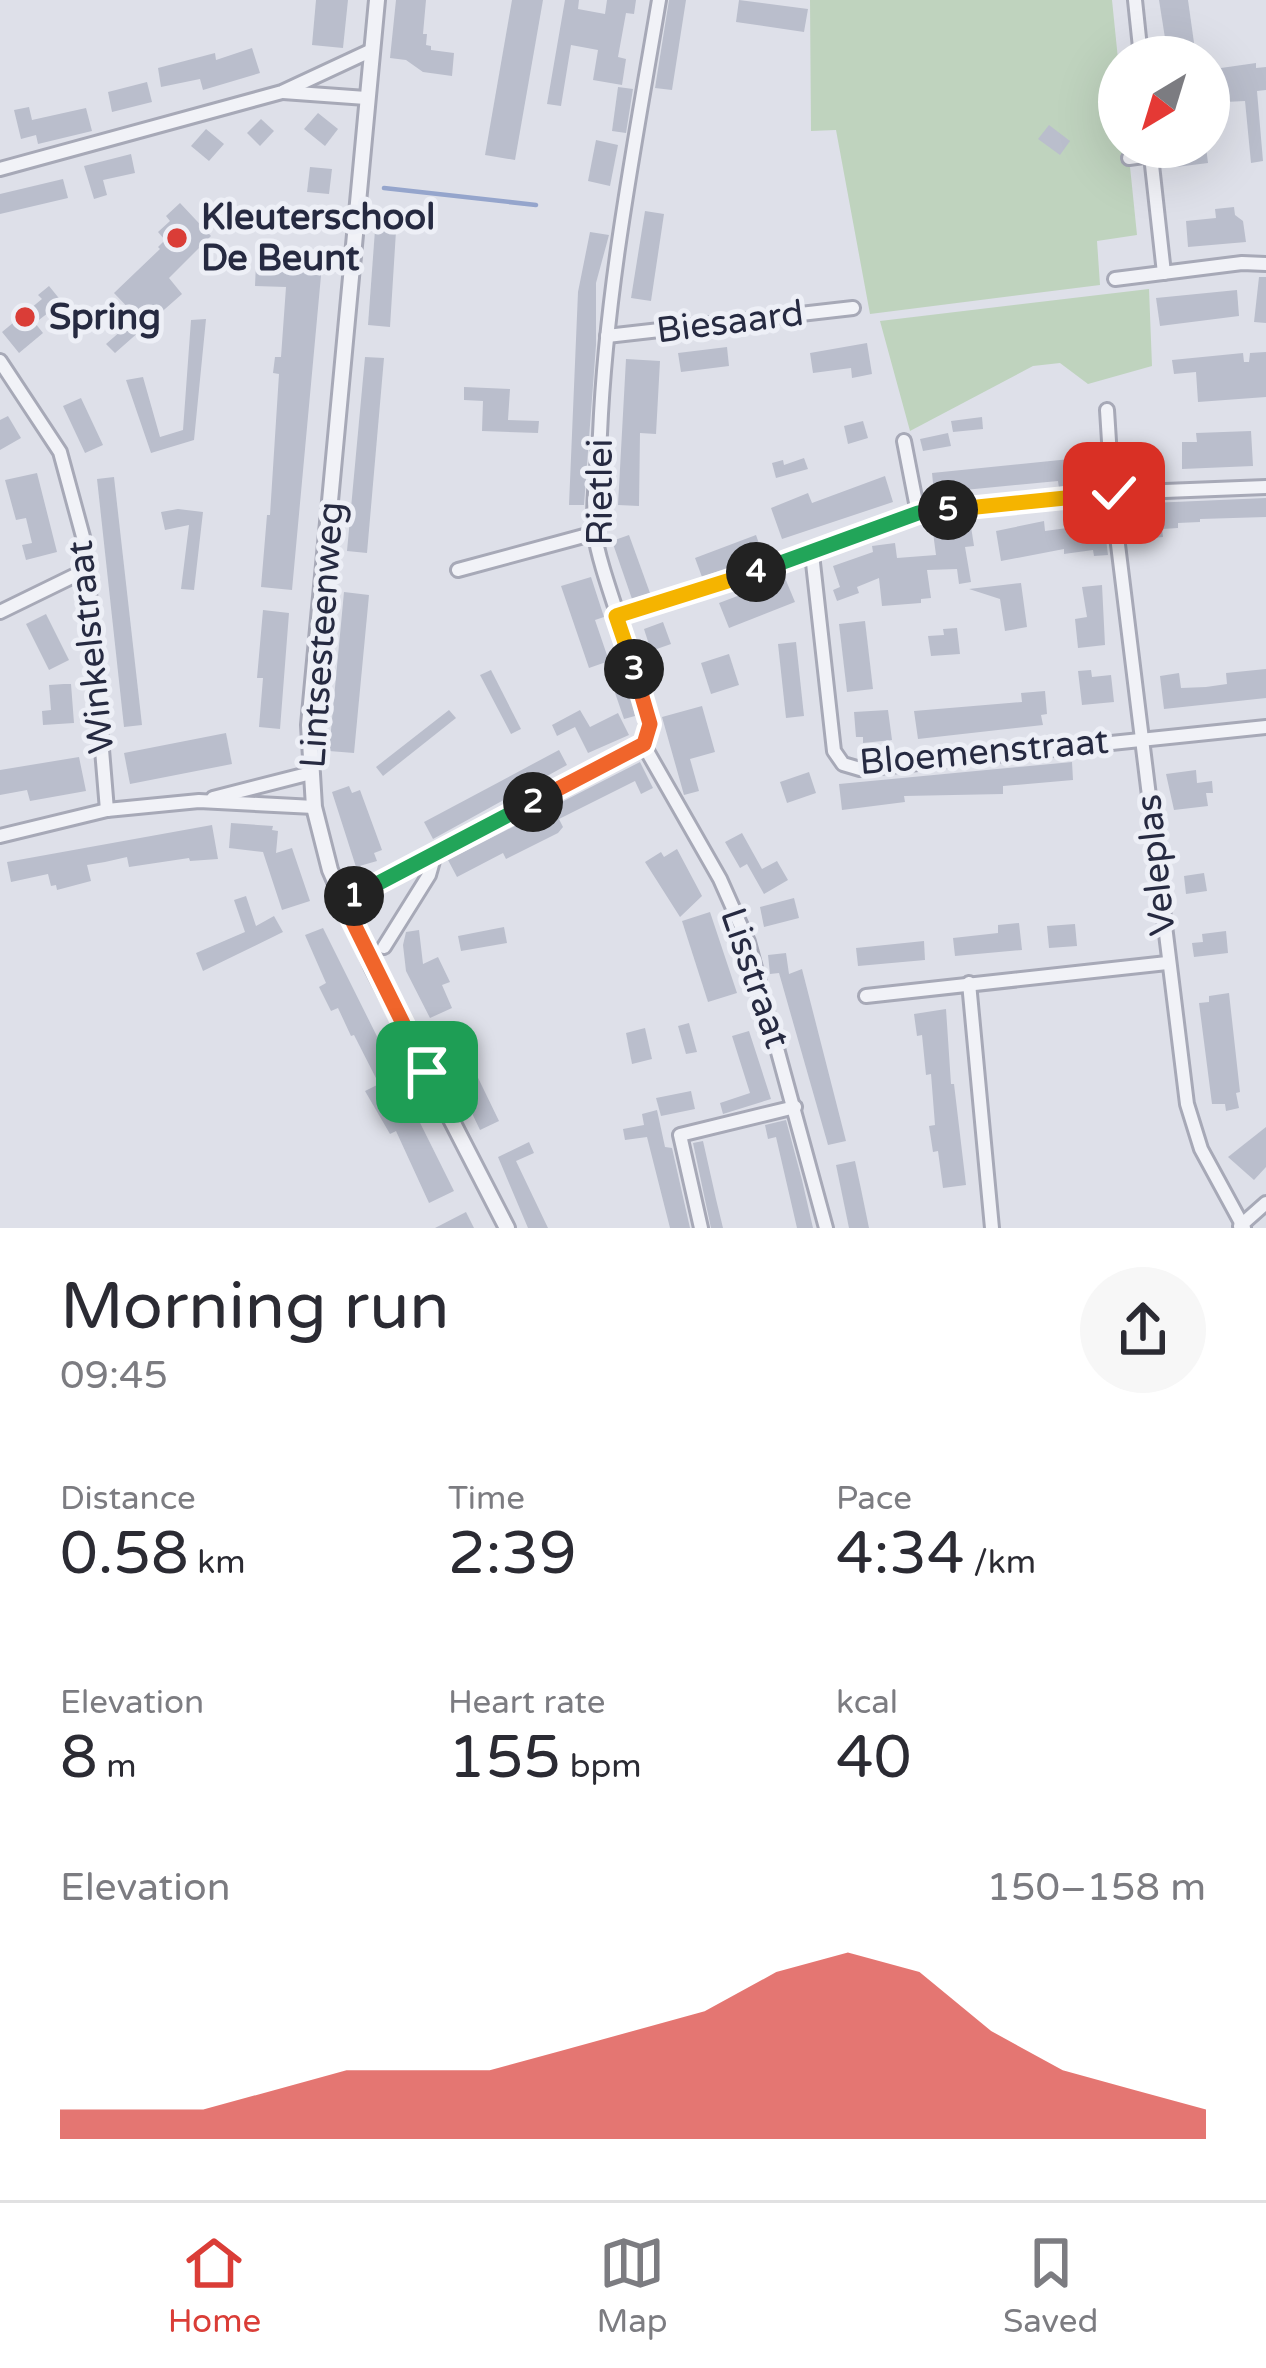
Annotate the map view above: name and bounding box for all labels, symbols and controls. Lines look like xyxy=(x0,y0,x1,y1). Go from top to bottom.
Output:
north arrow xyxy=(1098,36,1230,168)
map controls xyxy=(1098,36,1230,168)
place label: Kleuterschool De Beunt xyxy=(201,196,435,280)
marker: Kleuterschool De Beunt xyxy=(164,225,190,251)
street label: Biesaard xyxy=(654,292,806,352)
place label: Spring xyxy=(49,296,161,339)
marker: Spring xyxy=(12,304,38,330)
street label: Rietlei xyxy=(579,438,622,546)
pin xyxy=(1063,442,1165,544)
icon: check xyxy=(1081,460,1147,526)
pin: 5 xyxy=(918,480,978,540)
text: 5 xyxy=(938,490,958,529)
street label: Lintsesteenweg xyxy=(291,500,353,770)
street label: Winkelstraat xyxy=(58,538,124,756)
pin: 4 xyxy=(726,542,786,602)
text: 4 xyxy=(746,552,766,591)
pin: 3 xyxy=(604,639,664,699)
text: 3 xyxy=(624,649,644,688)
street label: Bloemenstraat xyxy=(858,720,1110,784)
pin: 2 xyxy=(503,772,563,832)
text: 2 xyxy=(523,782,543,821)
street label: Veleplas xyxy=(1127,792,1185,938)
pin: 1 xyxy=(324,866,384,926)
text: 1 xyxy=(344,876,364,915)
street label: Lisstraat xyxy=(711,902,799,1054)
pin xyxy=(376,1021,478,1123)
icon: arrive xyxy=(394,1039,460,1105)
text: Morning run xyxy=(60,1267,450,1347)
button: share xyxy=(1080,1267,1206,1393)
text: 09:45 xyxy=(60,1352,168,1399)
text: Distance xyxy=(60,1479,196,1518)
text: Time xyxy=(448,1479,525,1518)
text: Pace xyxy=(836,1479,912,1518)
text: 0.58 xyxy=(60,1518,189,1590)
text: 2:39 xyxy=(448,1518,577,1590)
text: 4:34 xyxy=(836,1518,965,1590)
text: km xyxy=(189,1543,246,1582)
text: /km xyxy=(965,1543,1036,1582)
text: Elevation xyxy=(60,1683,204,1722)
text: Heart rate xyxy=(448,1683,605,1722)
text: kcal xyxy=(836,1683,898,1722)
text: 8 xyxy=(60,1722,98,1794)
text: 155 xyxy=(448,1722,561,1794)
text: 40 xyxy=(836,1722,911,1794)
text: m xyxy=(98,1747,137,1786)
text: bpm xyxy=(561,1747,642,1786)
text: Elevation xyxy=(60,1864,230,1911)
text: 150–158 m xyxy=(986,1864,1206,1911)
tab: Home xyxy=(168,2230,261,2341)
tab: Map xyxy=(596,2230,668,2341)
tab: Saved xyxy=(1003,2230,1098,2341)

